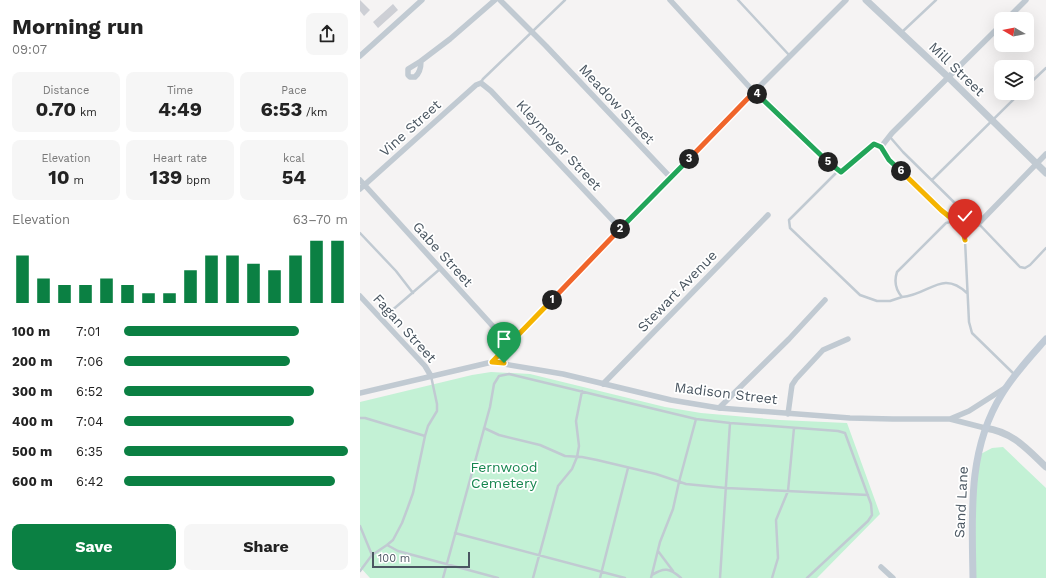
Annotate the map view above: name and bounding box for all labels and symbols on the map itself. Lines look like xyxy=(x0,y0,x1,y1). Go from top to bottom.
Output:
north arrow xyxy=(994,12,1034,52)
street label: Mill Street xyxy=(926,39,988,99)
street label: Meadow Street xyxy=(576,61,658,147)
pin: 4 xyxy=(747,84,767,104)
street label: Vine Street xyxy=(376,96,444,160)
street label: Kleymeyer Street xyxy=(513,97,605,193)
pin: 3 xyxy=(679,149,699,169)
pin: 5 xyxy=(818,152,838,172)
pin: 6 xyxy=(891,161,911,181)
pin xyxy=(948,199,982,240)
street label: Gabe Street xyxy=(410,218,476,290)
pin: 2 xyxy=(610,219,630,239)
street label: Stewart Avenue xyxy=(634,247,720,335)
street label: Fagan Street xyxy=(370,290,440,366)
pin: 1 xyxy=(542,290,562,310)
pin xyxy=(487,322,521,363)
street label: Madison Street xyxy=(674,379,779,407)
park label: Fernwood Cemetery xyxy=(470,459,538,491)
street label: Sand Lane xyxy=(951,466,971,538)
scale bar xyxy=(372,550,470,569)

